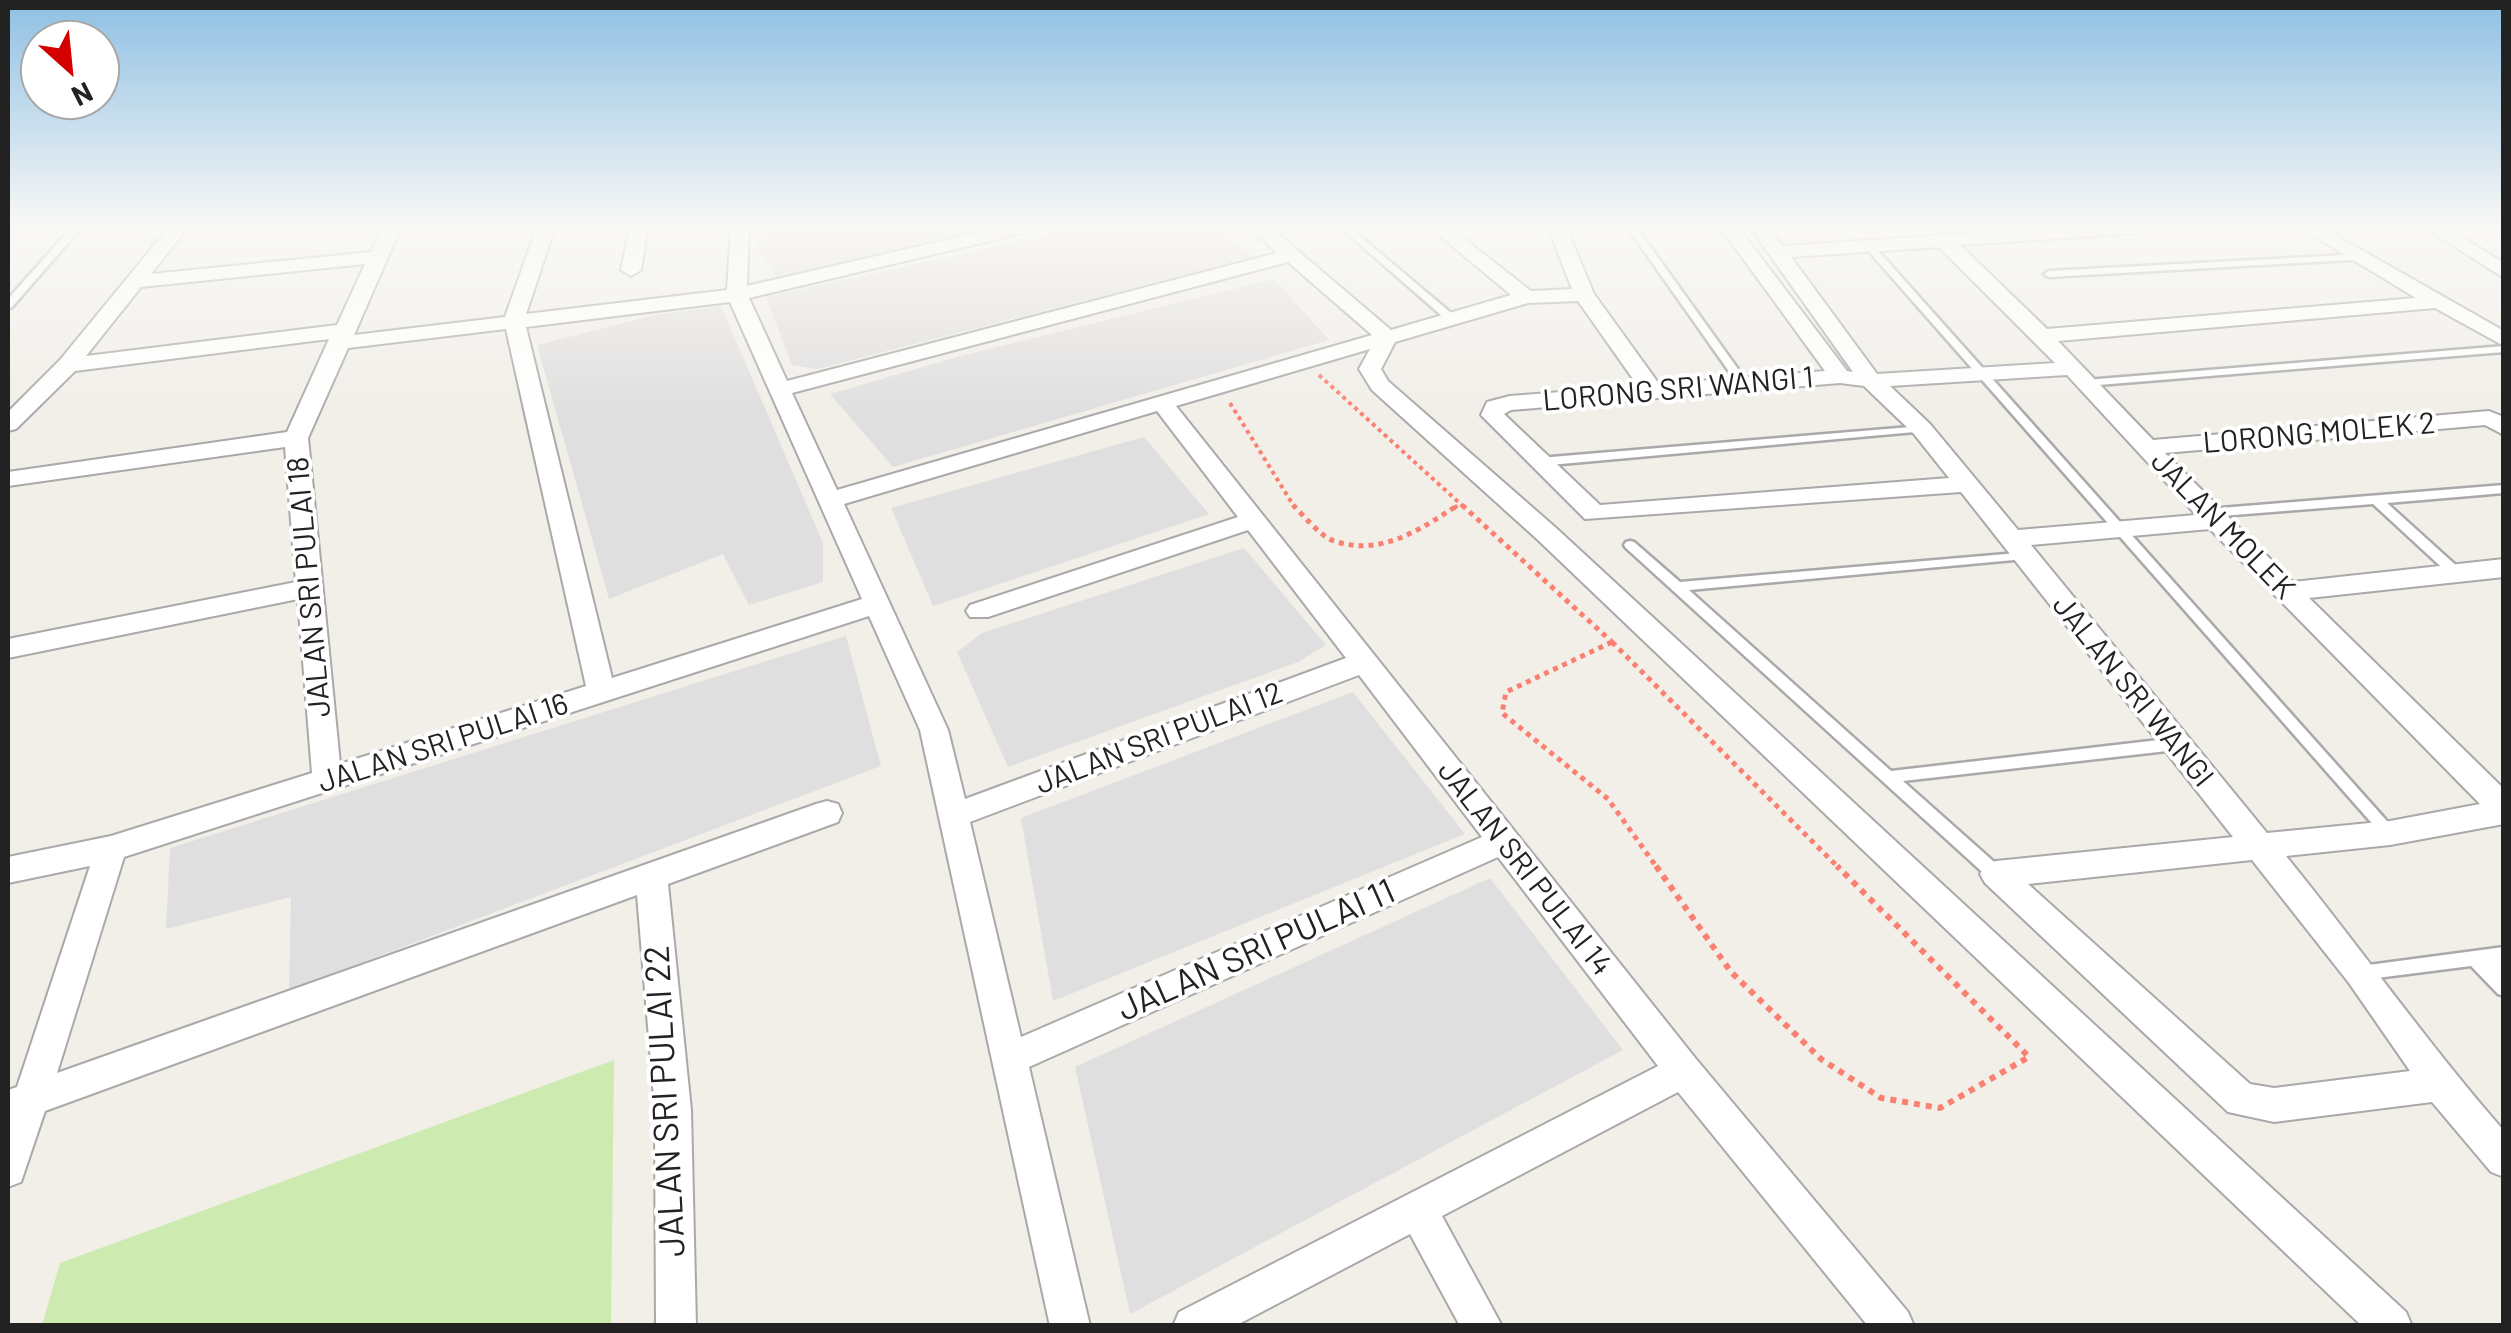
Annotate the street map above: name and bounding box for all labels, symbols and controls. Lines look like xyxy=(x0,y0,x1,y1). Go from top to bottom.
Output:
north arrow xyxy=(20,20,120,120)
text: N xyxy=(67,76,99,114)
street label: LORONG SRI WANGI 1 xyxy=(1541,359,1815,419)
street label: LORONG MOLEK 2 xyxy=(2201,405,2437,461)
street label: JALAN MOLEK xyxy=(2143,444,2303,606)
street label: JALAN SRI PULAI 18 xyxy=(280,455,338,719)
street label: JALAN SRI WANGI xyxy=(2045,588,2221,794)
street label: JALAN SRI PULAI 12 xyxy=(1030,674,1288,802)
street label: JALAN SRI PULAI 16 xyxy=(313,686,573,800)
street label: JALAN SRI PULAI 14 xyxy=(1430,754,1620,982)
street label: JALAN SRI PULAI 11 xyxy=(1111,870,1401,1030)
street label: JALAN SRI PULAI 22 xyxy=(636,944,694,1258)

